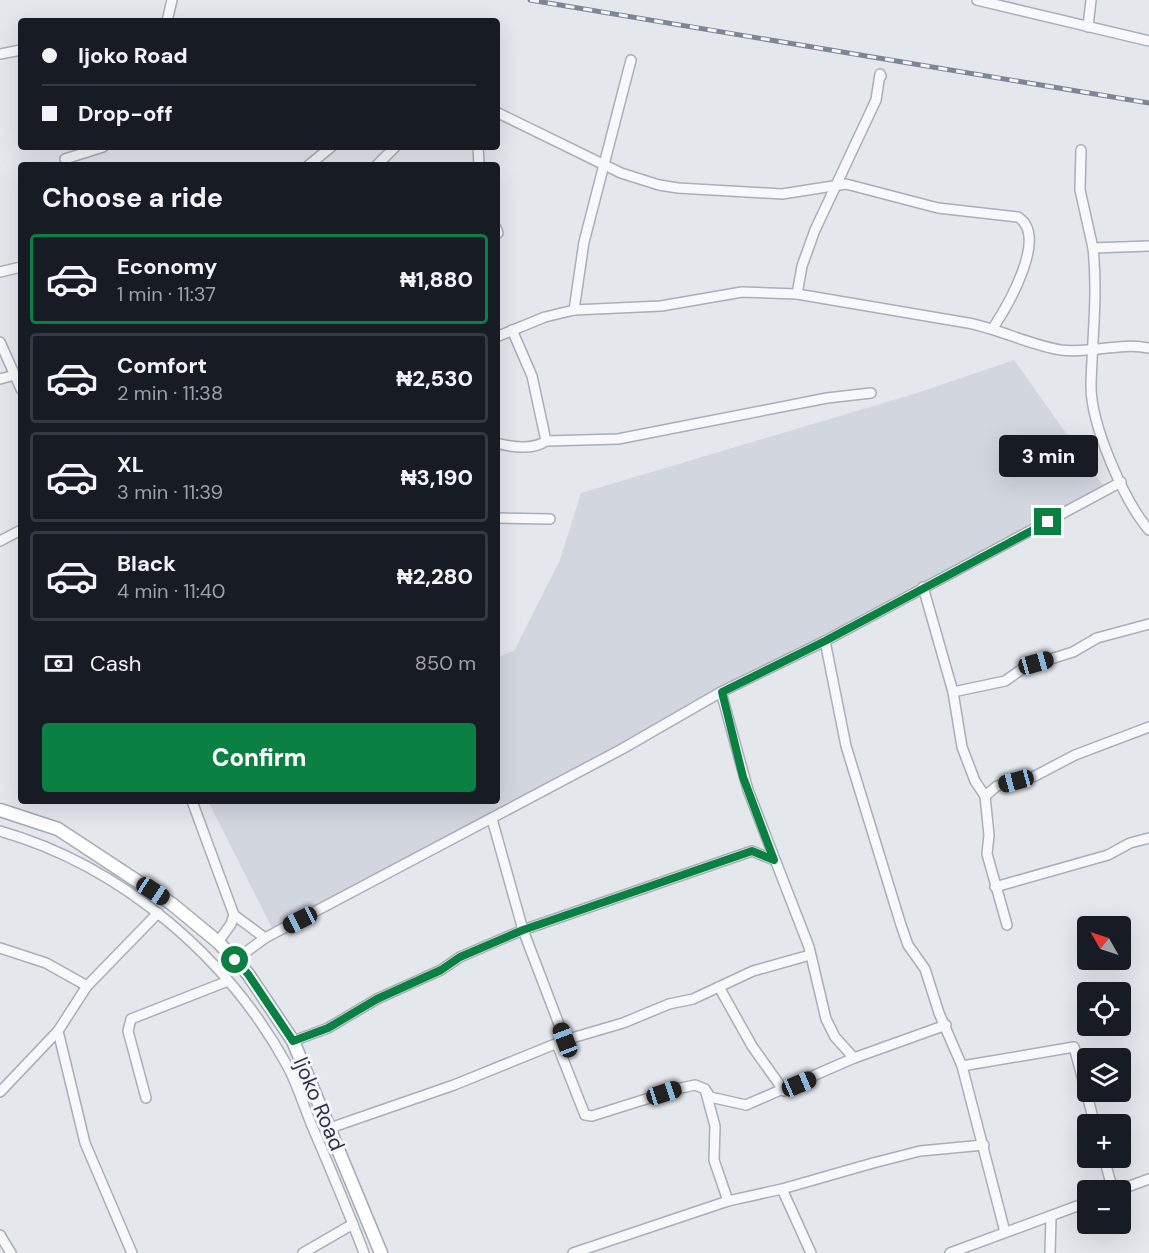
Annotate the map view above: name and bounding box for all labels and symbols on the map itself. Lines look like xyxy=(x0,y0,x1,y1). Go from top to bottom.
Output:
callout: 3 min xyxy=(998,435,1098,477)
route end xyxy=(1034,508,1061,535)
car xyxy=(1016,649,1056,677)
car xyxy=(996,768,1036,794)
car xyxy=(133,874,173,908)
car xyxy=(280,904,320,936)
north arrow xyxy=(1077,916,1131,970)
route start xyxy=(221,946,248,973)
car xyxy=(550,1020,580,1060)
street label: Ijoko Road xyxy=(287,1053,351,1155)
car xyxy=(779,1069,819,1099)
car xyxy=(644,1079,684,1107)

